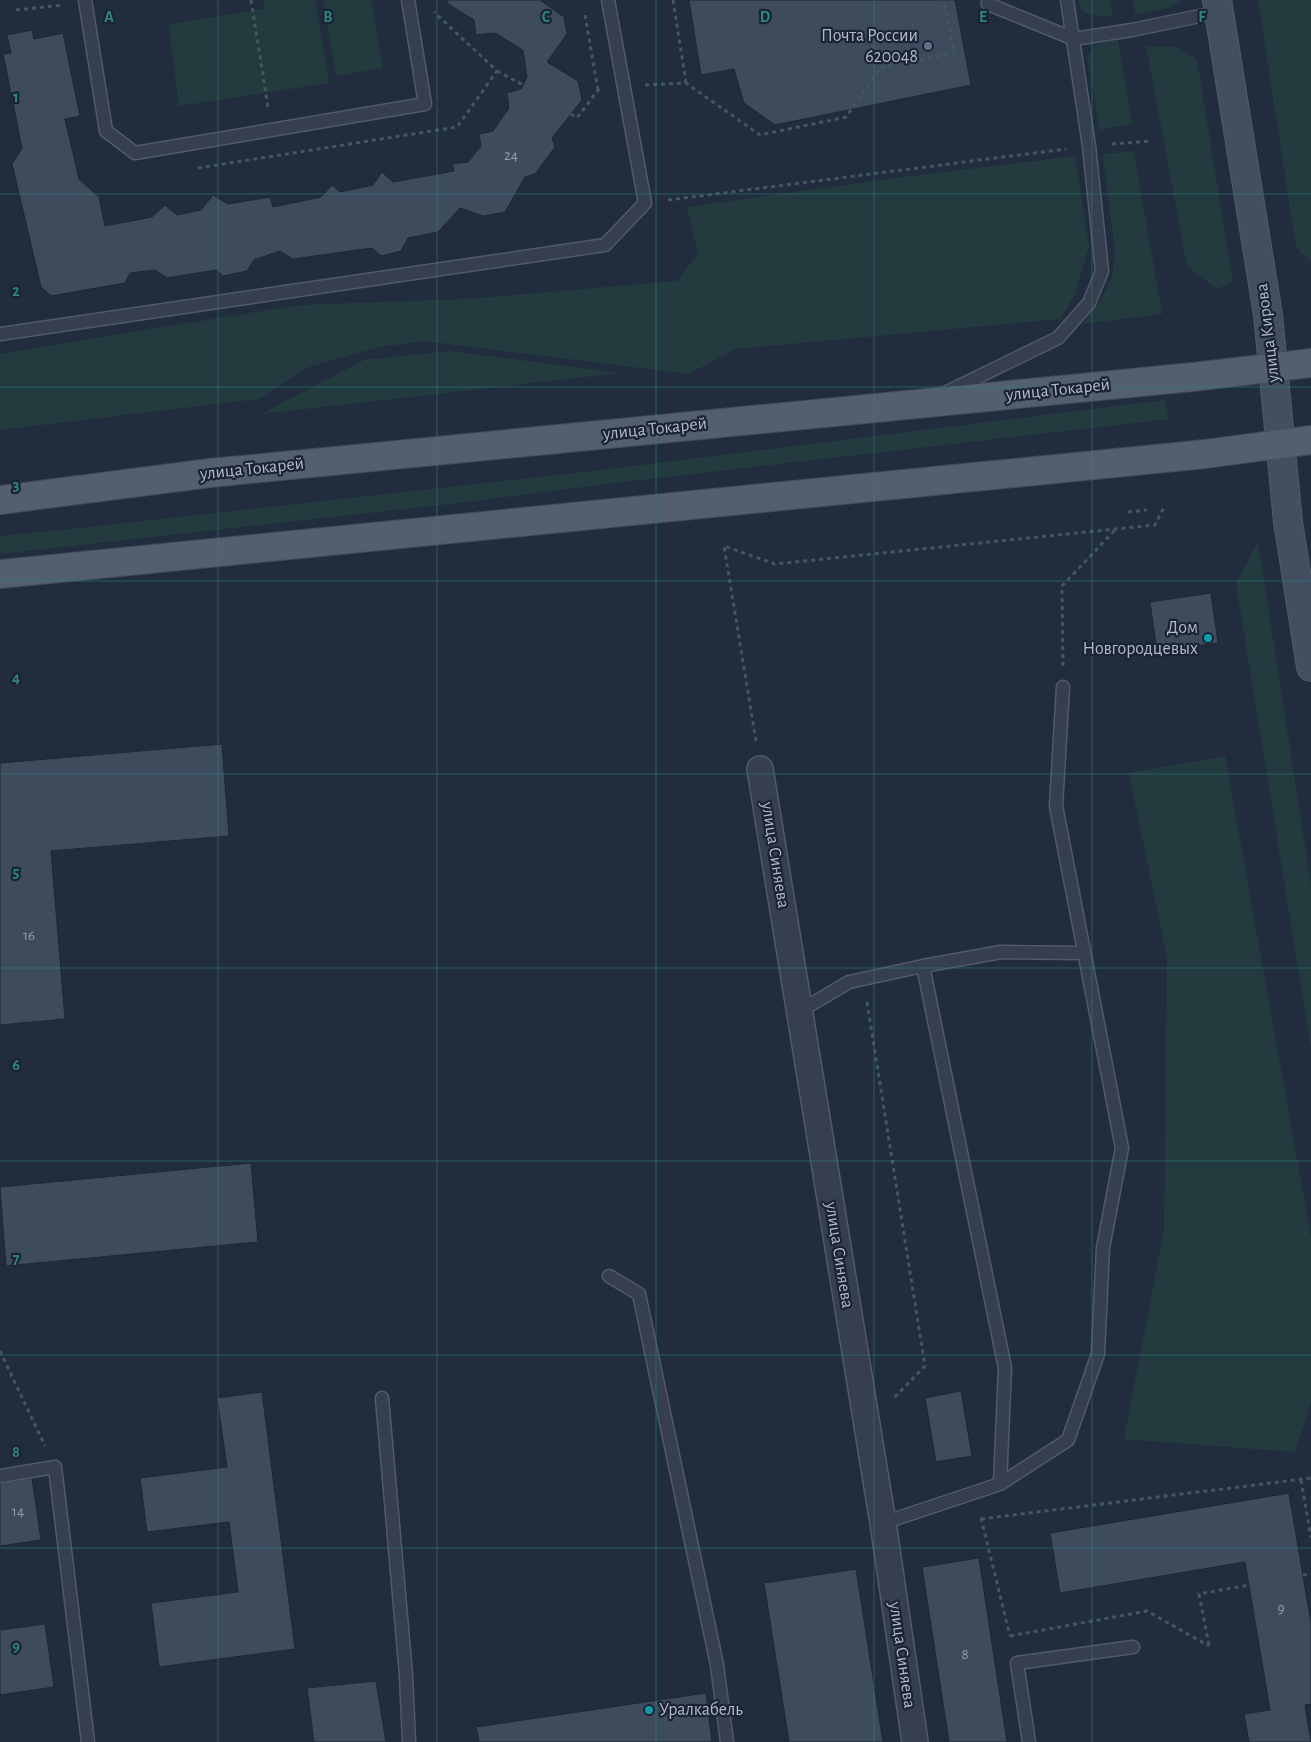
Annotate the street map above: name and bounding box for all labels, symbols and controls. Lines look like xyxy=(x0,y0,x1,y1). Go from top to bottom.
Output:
text: A xyxy=(104,9,114,25)
text: B xyxy=(323,9,333,25)
text: C xyxy=(542,9,551,25)
text: D xyxy=(760,9,771,25)
text: E xyxy=(979,9,987,25)
text: F xyxy=(1198,9,1206,25)
place label: Почта России 620048 xyxy=(821,27,918,66)
marker: Почта России 620048 xyxy=(922,40,934,52)
text: 1 xyxy=(13,89,19,105)
house number: 24 xyxy=(504,148,518,163)
street label: улица Кирова xyxy=(1253,282,1283,385)
text: 2 xyxy=(12,283,20,299)
street label: улица Токарей xyxy=(1004,376,1111,405)
street label: улица Токарей xyxy=(601,415,708,444)
street label: улица Токарей xyxy=(198,455,305,484)
text: 3 xyxy=(13,477,20,493)
place label: Дом Новгородцевых xyxy=(1082,619,1198,658)
marker: Дом Новгородцевых xyxy=(1202,632,1214,644)
text: 4 xyxy=(12,670,20,686)
street label: улица Синяева xyxy=(758,799,792,910)
text: 5 xyxy=(13,864,20,880)
house number: 16 xyxy=(23,928,35,943)
text: 6 xyxy=(12,1057,20,1073)
street label: улица Синяева xyxy=(822,1199,856,1310)
text: 7 xyxy=(13,1251,20,1267)
text: 8 xyxy=(12,1444,20,1460)
house number: 14 xyxy=(12,1504,24,1519)
street label: улица Синяева xyxy=(885,1599,918,1710)
house number: 9 xyxy=(1277,1601,1285,1616)
text: 9 xyxy=(12,1638,20,1654)
house number: 8 xyxy=(961,1647,969,1662)
place label: Уралкабель xyxy=(659,1700,743,1719)
marker: Уралкабель xyxy=(643,1704,655,1716)

